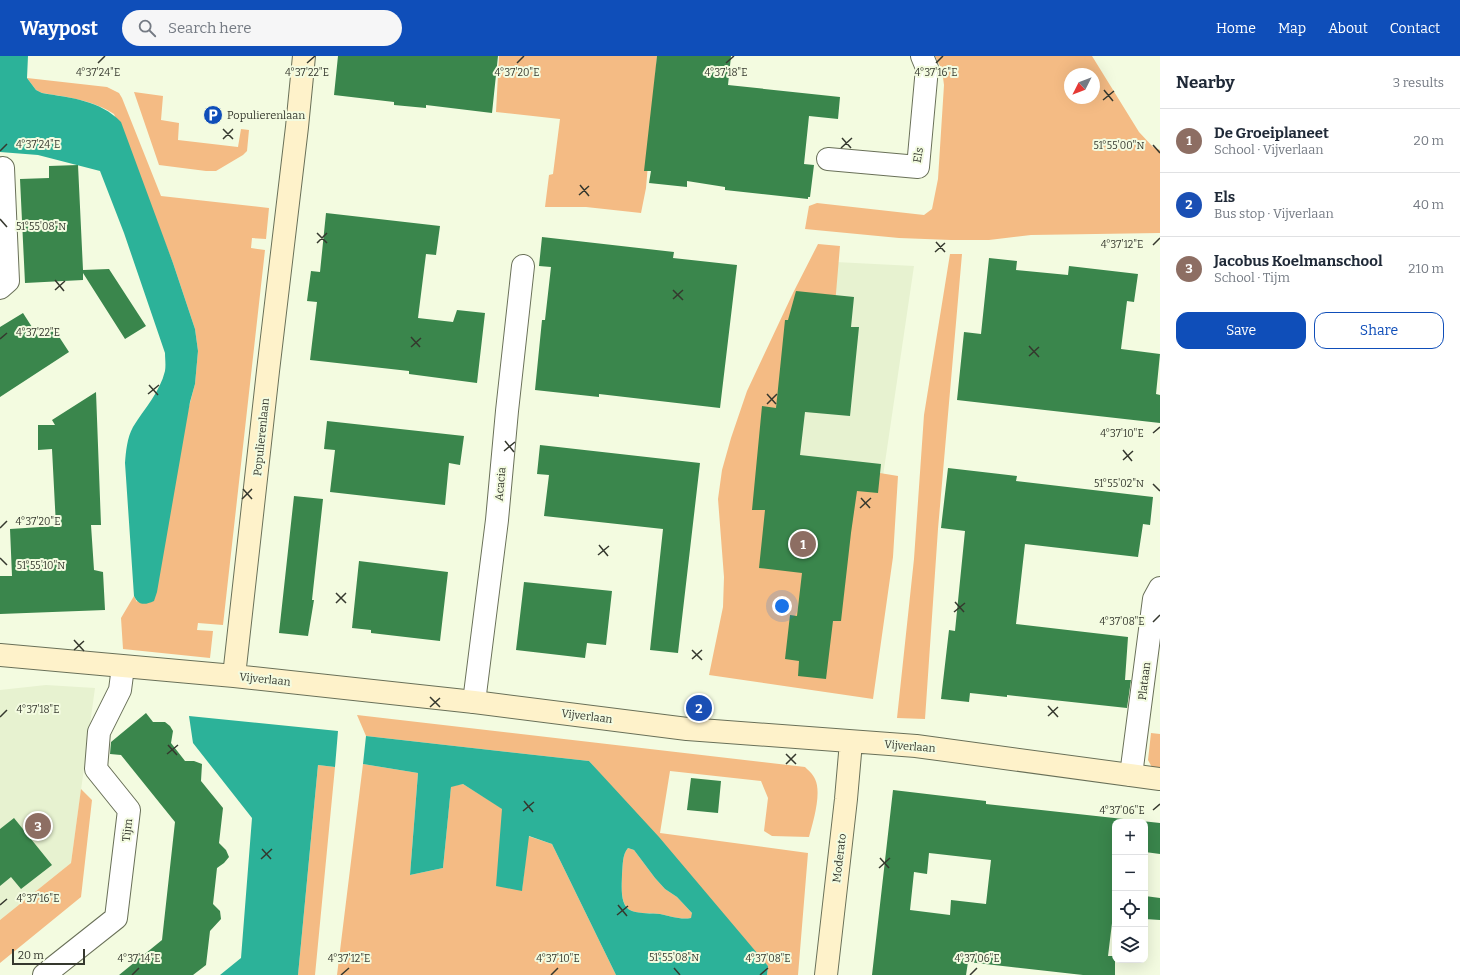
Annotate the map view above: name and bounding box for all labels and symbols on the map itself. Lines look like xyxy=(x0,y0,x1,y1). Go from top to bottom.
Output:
text: 4°37'24"E xyxy=(76,67,120,79)
text: 4°37'22"E xyxy=(285,67,329,79)
text: 4°37'20"E xyxy=(495,67,539,79)
text: 4°37'18"E xyxy=(705,67,747,79)
text: 4°37'16"E xyxy=(915,67,957,79)
north arrow xyxy=(1064,68,1100,104)
parking icon: Populierenlaan xyxy=(202,104,224,126)
place label: Populierenlaan xyxy=(227,109,305,122)
text: 4°37'24"E xyxy=(16,139,60,151)
text: 51°55'00"N xyxy=(1094,140,1145,152)
street label: Els xyxy=(911,146,926,164)
text: 51°55'08"N xyxy=(16,221,66,233)
text: 4°37'12"E xyxy=(1101,239,1143,251)
text: 4°37'22"E xyxy=(16,327,60,339)
street label: Populierenlaan xyxy=(251,397,272,477)
text: 4°37'10"E xyxy=(1100,428,1144,440)
street label: Acacia xyxy=(493,467,508,501)
text: 51°55'02"N xyxy=(1094,478,1144,490)
text: 4°37'20"E xyxy=(16,516,60,528)
pin: 1 xyxy=(790,529,816,559)
text: 51°55'10"N xyxy=(17,560,65,572)
your location xyxy=(772,596,792,616)
text: 4°37'08"E xyxy=(1099,616,1145,628)
street label: Plataan xyxy=(1136,661,1153,701)
street label: Vijverlaan xyxy=(239,670,291,689)
pin: 2 xyxy=(686,693,712,723)
text: 4°37'18"E xyxy=(17,704,59,716)
street label: Vijverlaan xyxy=(561,707,613,726)
street label: Vijverlaan xyxy=(884,738,936,755)
text: 4°37'06"E xyxy=(1099,805,1145,817)
pin: 3 xyxy=(25,811,51,841)
street label: Tijm xyxy=(120,817,135,842)
street label: Moderato xyxy=(830,833,849,883)
text: 4°37'16"E xyxy=(17,893,59,905)
scale bar xyxy=(12,947,85,966)
text: 51°55'08"N xyxy=(649,952,699,964)
text: 4°37'14"E xyxy=(118,953,160,965)
text: 4°37'12"E xyxy=(328,953,370,965)
text: 4°37'10"E xyxy=(536,953,580,965)
text: 4°37'08"E xyxy=(745,953,791,965)
text: 4°37'06"E xyxy=(954,953,1000,965)

